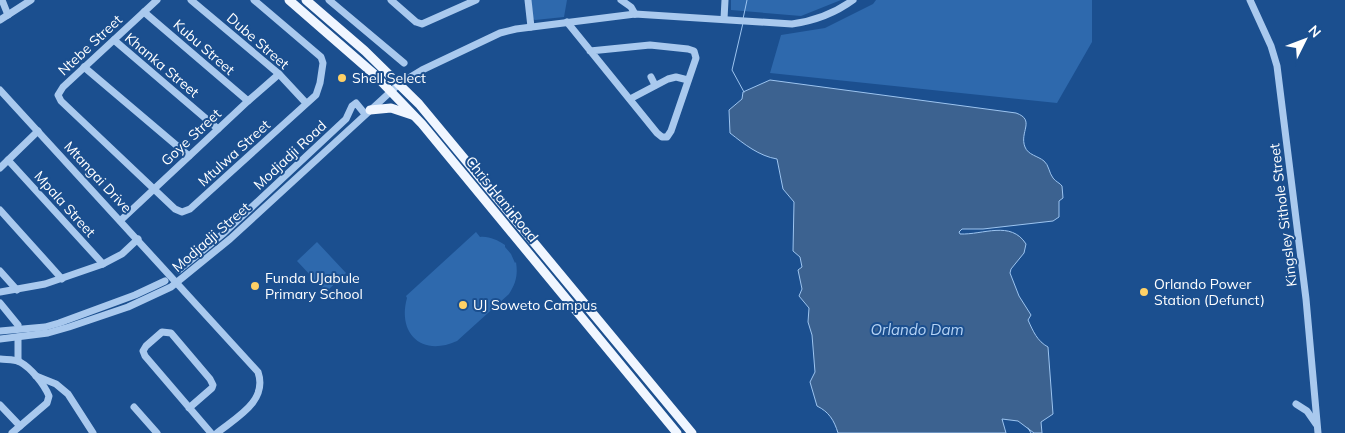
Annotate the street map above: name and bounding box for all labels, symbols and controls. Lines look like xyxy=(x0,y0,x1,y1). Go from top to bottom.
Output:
street label: Dube Street xyxy=(223,9,293,73)
street label: Ntebe Street xyxy=(54,11,126,79)
street label: Kubu Street xyxy=(170,15,239,79)
north arrow xyxy=(1280,15,1330,65)
text: N xyxy=(1304,21,1325,41)
street label: Khanka Street xyxy=(121,29,203,101)
place label: Shell Select xyxy=(352,69,426,87)
marker: Shell Select xyxy=(336,72,348,84)
street label: Goye Street xyxy=(157,105,225,169)
street label: Mtulwa Street xyxy=(194,116,274,190)
street label: Modjadji Road xyxy=(250,117,330,193)
street label: Mtangai Drive xyxy=(60,138,136,216)
street label: Kingsley Sithole Street xyxy=(1265,142,1301,288)
street label: Chris Hani Road xyxy=(462,152,542,246)
street label: Mpala Street xyxy=(31,167,99,241)
street label: Modjadji Street xyxy=(168,198,254,276)
place label: Funda UJabule Primary School xyxy=(265,269,363,303)
place label: Orlando Power Station (Defunct) xyxy=(1154,275,1265,309)
marker: Funda UJabule Primary School xyxy=(249,280,261,292)
marker: Orlando Power Station (Defunct) xyxy=(1138,286,1150,298)
place label: UJ Soweto Campus xyxy=(473,296,597,314)
marker: UJ Soweto Campus xyxy=(457,299,469,311)
water label: Orlando Dam xyxy=(870,320,964,339)

